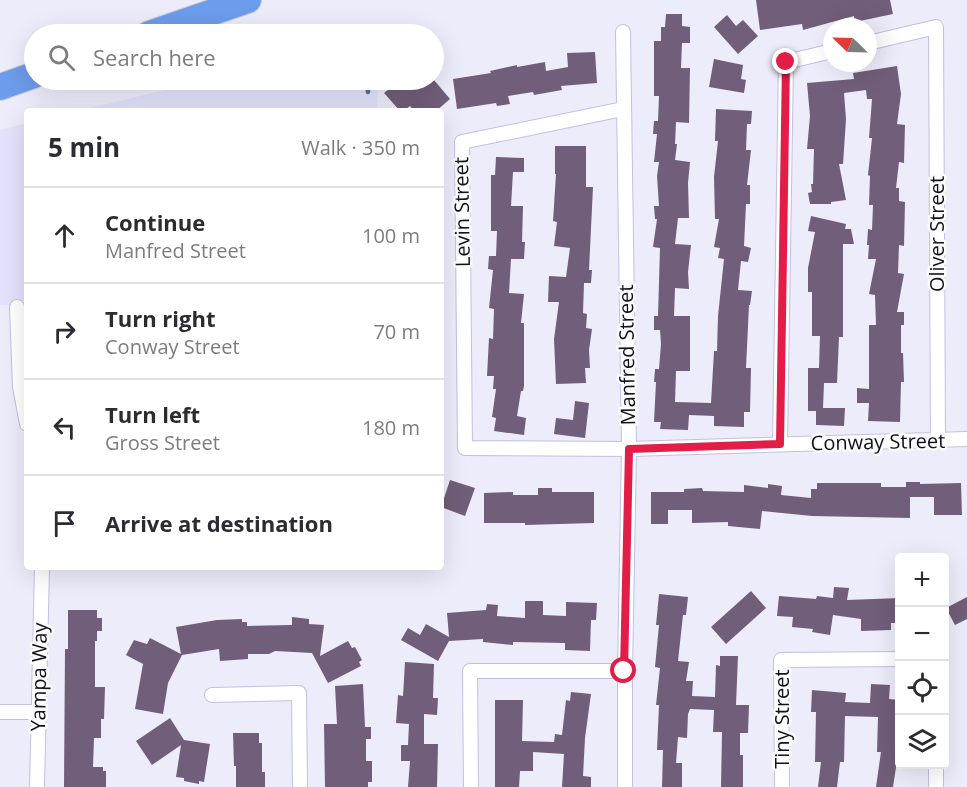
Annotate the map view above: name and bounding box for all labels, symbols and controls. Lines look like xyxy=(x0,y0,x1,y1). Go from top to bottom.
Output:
north arrow xyxy=(823,18,877,72)
search box xyxy=(24,24,444,90)
icon: search xyxy=(45,41,78,74)
text: Search here xyxy=(93,42,216,72)
route end xyxy=(772,48,798,74)
text: 5 min xyxy=(48,129,120,165)
text: Walk · 350 m xyxy=(301,134,420,161)
street label: Levin Street xyxy=(447,157,476,267)
street label: Oliver Street xyxy=(923,176,950,292)
text: Continue xyxy=(105,207,205,237)
icon: ahead xyxy=(48,219,81,252)
text: 100 m xyxy=(362,222,420,249)
text: Manfred Street xyxy=(105,237,246,264)
street label: Manfred Street xyxy=(612,284,641,426)
text: Turn right xyxy=(105,303,216,333)
icon: right xyxy=(48,315,81,348)
text: 70 m xyxy=(373,318,420,345)
text: Conway Street xyxy=(105,333,240,360)
text: Turn left xyxy=(105,399,200,429)
icon: left xyxy=(48,411,81,444)
text: 180 m xyxy=(362,414,420,441)
street label: Conway Street xyxy=(810,427,946,456)
text: Gross Street xyxy=(105,429,220,456)
icon: arrive xyxy=(48,507,81,540)
text: Arrive at destination xyxy=(105,508,333,538)
map controls xyxy=(895,553,949,769)
button: + xyxy=(895,553,949,607)
button: − xyxy=(895,607,949,661)
street label: Yampa Way xyxy=(24,621,53,732)
route start xyxy=(610,657,636,683)
button: locate xyxy=(895,661,949,715)
street label: Tiny Street xyxy=(768,669,795,769)
button: layers xyxy=(895,715,949,769)

